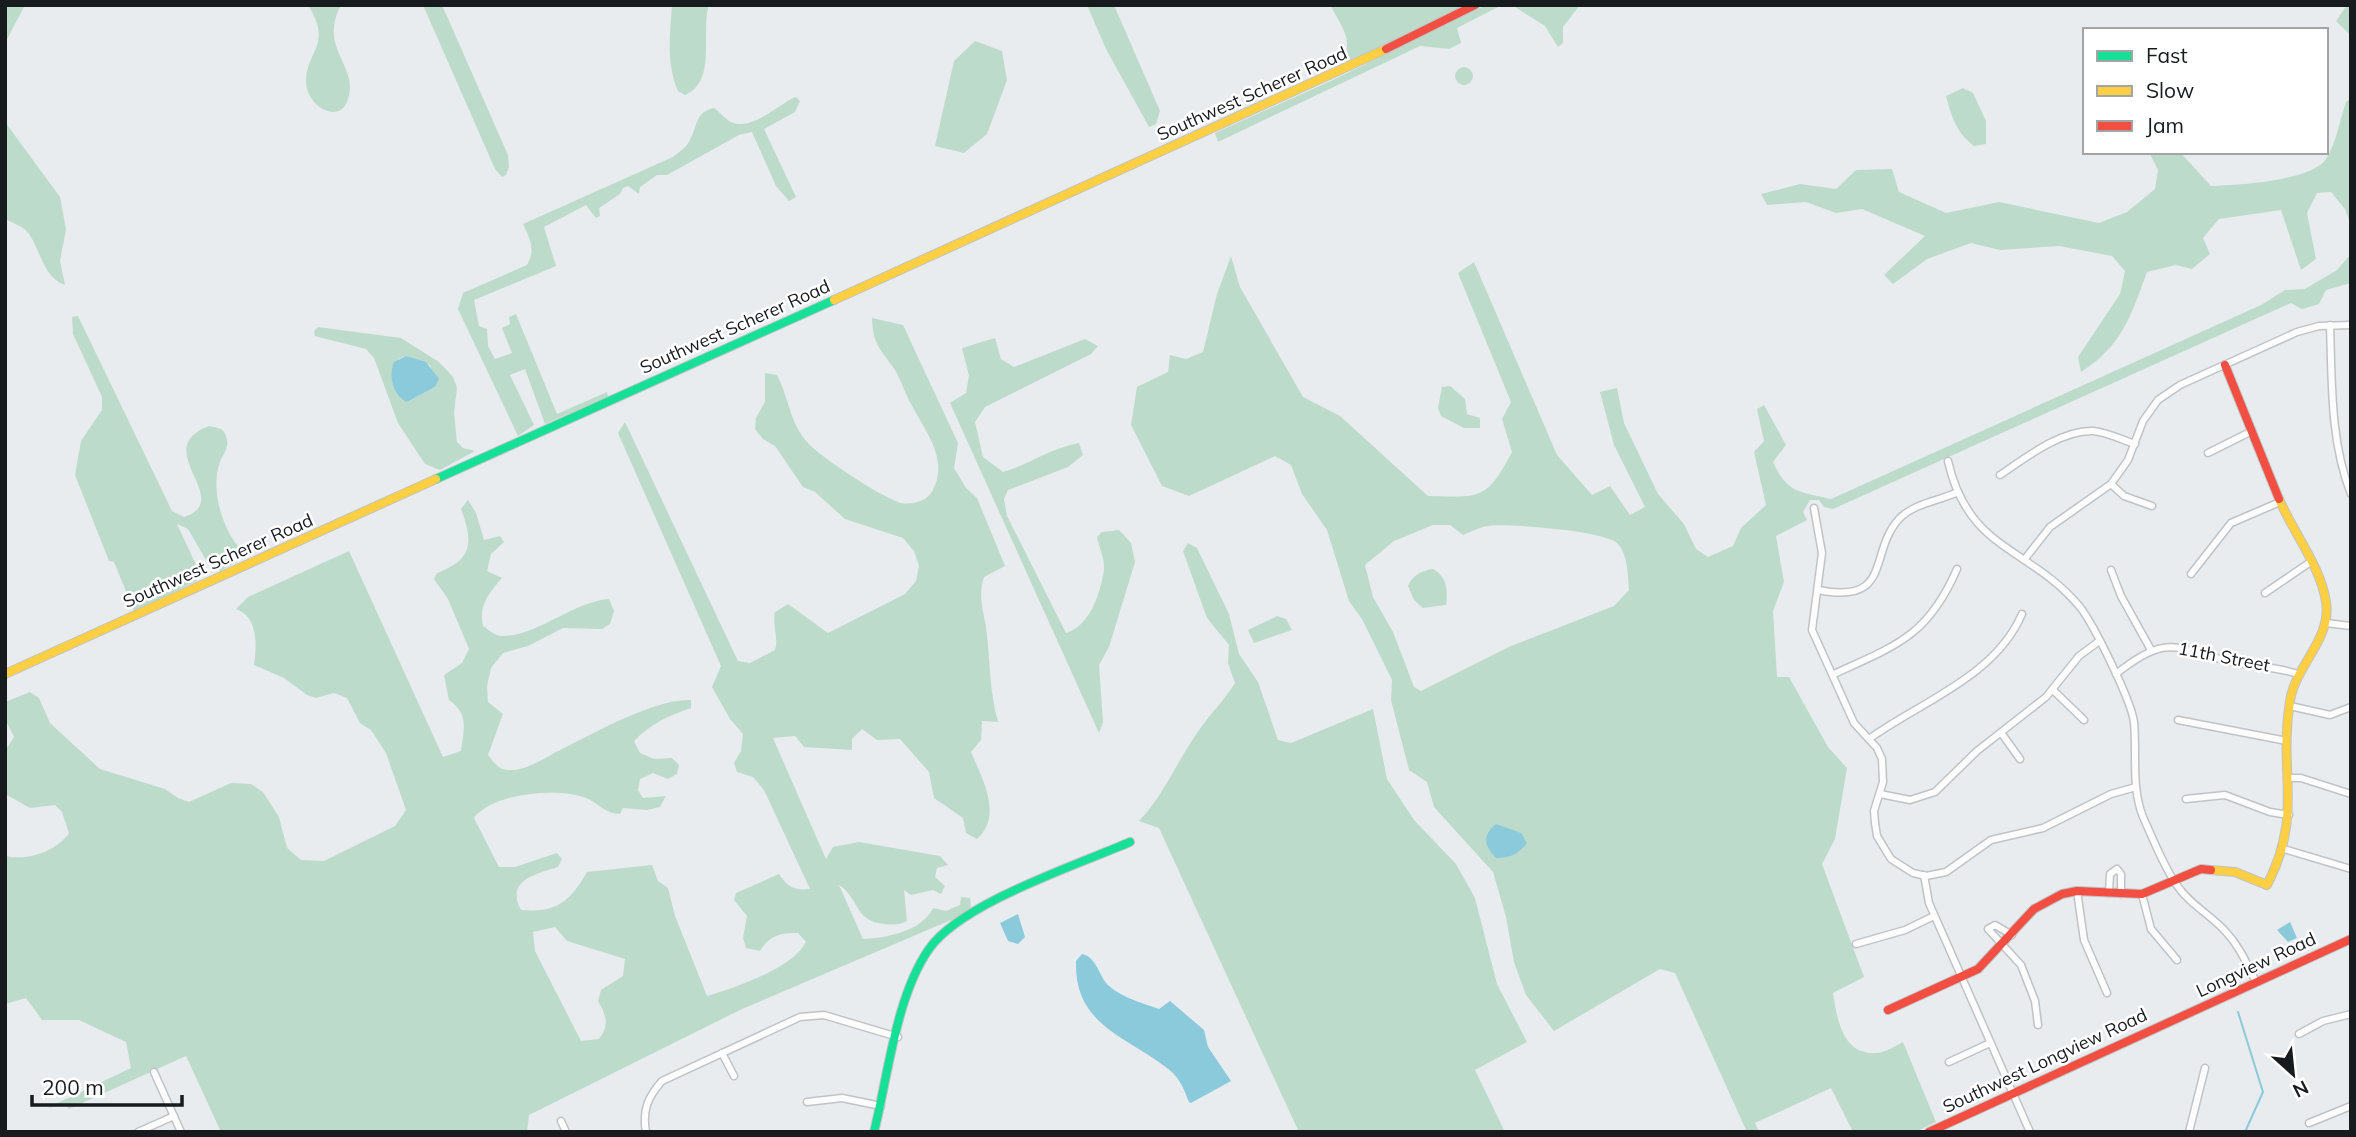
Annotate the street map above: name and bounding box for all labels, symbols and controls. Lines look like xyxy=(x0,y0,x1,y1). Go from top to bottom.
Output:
legend xyxy=(2083,28,2328,154)
street label: Southwest Scherer Road xyxy=(1153,41,1350,146)
text: Fast xyxy=(2146,42,2188,68)
text: Slow xyxy=(2146,77,2194,103)
text: Jam xyxy=(2146,112,2184,138)
street label: Southwest Scherer Road xyxy=(636,274,833,379)
street label: Southwest Scherer Road xyxy=(119,508,316,613)
street label: 11th Street xyxy=(2176,636,2272,677)
street label: Longview Road xyxy=(2192,927,2319,1002)
street label: Southwest Longview Road xyxy=(1939,1003,2151,1118)
north arrow xyxy=(2258,1039,2328,1109)
scale bar xyxy=(32,1064,182,1108)
text: 200 m xyxy=(42,1074,104,1100)
text: N xyxy=(2289,1075,2313,1103)

